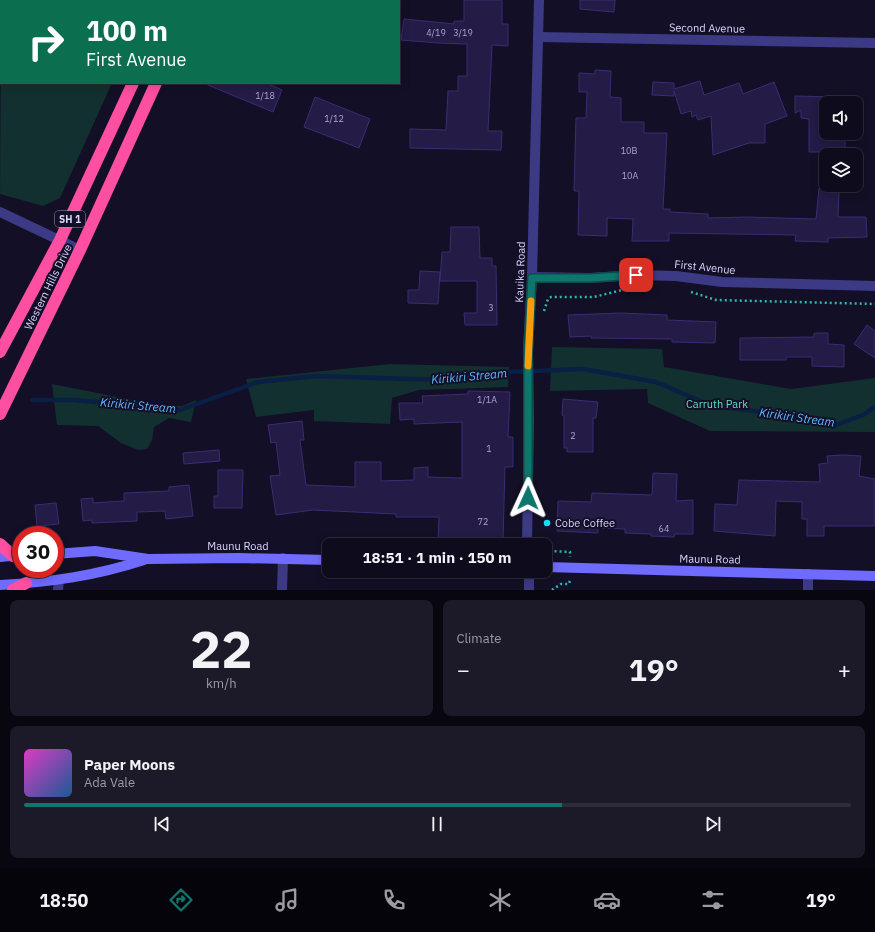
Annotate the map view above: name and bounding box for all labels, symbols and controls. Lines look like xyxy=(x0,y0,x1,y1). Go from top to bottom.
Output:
text: 100 m xyxy=(86,12,168,49)
icon: right xyxy=(20,16,72,68)
street label: Second Avenue xyxy=(669,20,745,36)
house number: 4/19 xyxy=(426,27,446,38)
house number: 3/19 xyxy=(453,27,473,38)
text: First Avenue xyxy=(86,48,186,71)
house number: 1/18 xyxy=(255,90,275,101)
map controls xyxy=(819,96,863,192)
button: sound xyxy=(819,96,863,140)
house number: 1/12 xyxy=(324,113,344,124)
house number: 10B xyxy=(621,145,637,156)
button: layers xyxy=(819,148,863,192)
house number: 10A xyxy=(622,170,639,181)
road number: SH 1 xyxy=(55,211,85,227)
street label: Kauika Road xyxy=(512,241,528,303)
street label: Western Hills Drive xyxy=(21,242,75,332)
street label: First Avenue xyxy=(674,257,736,277)
pin xyxy=(619,258,653,292)
icon: arrive xyxy=(625,264,647,286)
house number: 3 xyxy=(488,302,494,313)
water label: Kirikiri Stream xyxy=(430,365,508,387)
water label: Kirikiri Stream xyxy=(99,394,177,416)
house number: 1/1A xyxy=(477,394,497,405)
park label: Carruth Park xyxy=(686,397,748,411)
water label: Kirikiri Stream xyxy=(758,404,836,430)
house number: 2 xyxy=(570,430,576,441)
house number: 1 xyxy=(486,443,492,454)
position arrow xyxy=(507,477,549,519)
house number: 72 xyxy=(478,516,488,527)
place label: Cobe Coffee xyxy=(555,516,615,530)
marker: Cobe Coffee xyxy=(542,518,552,528)
house number: 64 xyxy=(659,523,669,534)
speed limit sign: 30 xyxy=(12,526,64,578)
street label: Maunu Road xyxy=(207,539,269,553)
text: 18:51 · 1 min · 150 m xyxy=(363,548,511,567)
street label: Maunu Road xyxy=(679,551,741,567)
text: 22 xyxy=(190,615,252,682)
text: Climate xyxy=(457,630,501,647)
text: 19° xyxy=(629,650,679,689)
text: − xyxy=(457,655,470,684)
text: + xyxy=(838,655,851,684)
text: km/h xyxy=(206,675,237,692)
text: Paper Moons xyxy=(84,755,175,774)
text: Ada Vale xyxy=(84,774,135,791)
icon: previous xyxy=(151,813,173,835)
icon: pause xyxy=(426,813,448,835)
icon: next xyxy=(702,813,724,835)
icon: directions xyxy=(167,886,195,914)
icon: music xyxy=(273,886,301,914)
icon: phone xyxy=(380,886,408,914)
icon: climate xyxy=(486,886,514,914)
icon: car xyxy=(593,886,621,914)
icon: filters xyxy=(699,886,727,914)
text: 18:50 xyxy=(39,889,88,912)
text: 19° xyxy=(806,889,836,912)

